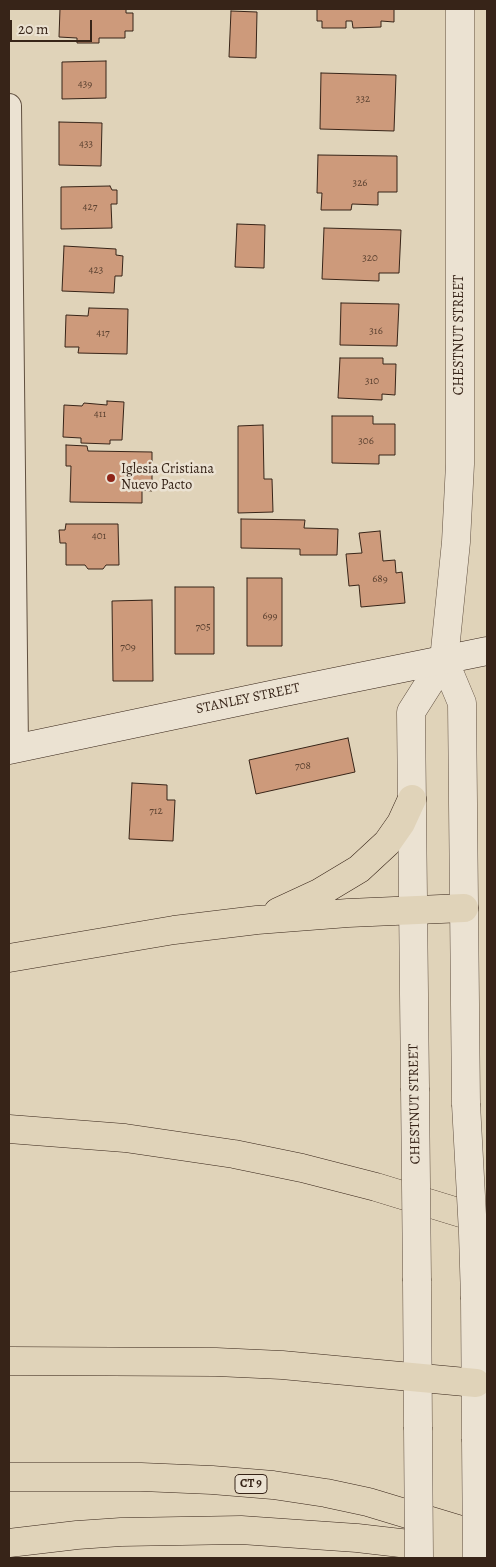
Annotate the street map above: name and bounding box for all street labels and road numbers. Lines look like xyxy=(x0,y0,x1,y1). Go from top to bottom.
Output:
street label: CHESTNUT STREET xyxy=(452,275,468,395)
street label: STANLEY STREET xyxy=(195,680,301,718)
street label: CHESTNUT STREET xyxy=(406,1044,424,1164)
road number: CT 9 xyxy=(235,1475,267,1494)

